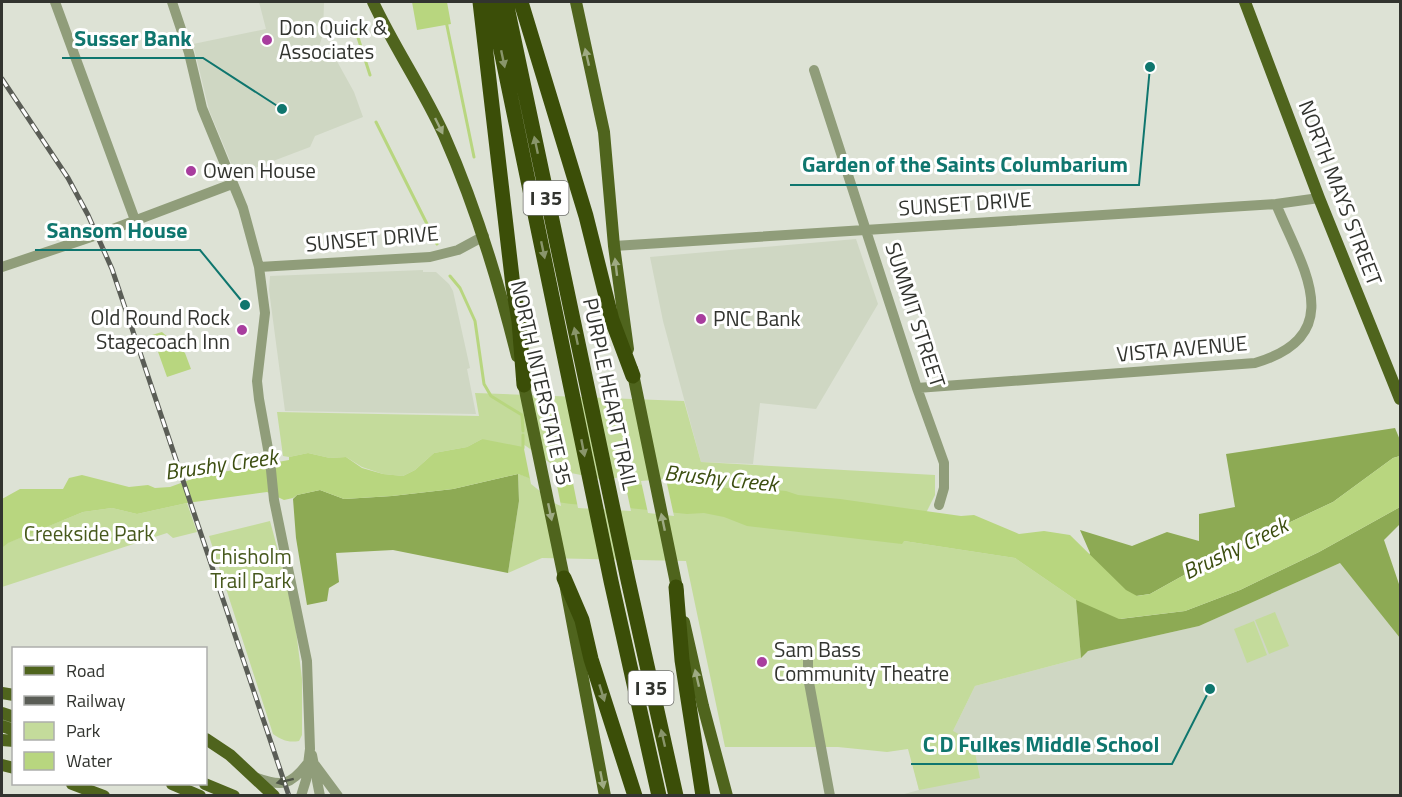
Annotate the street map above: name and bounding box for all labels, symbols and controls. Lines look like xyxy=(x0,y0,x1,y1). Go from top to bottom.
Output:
place label: Don Quick & Associates xyxy=(279,11,388,67)
callout: Susser Bank xyxy=(62,18,203,58)
text: Susser Bank xyxy=(74,21,192,55)
marker: Don Quick & Associates xyxy=(260,33,274,47)
one-way arrow xyxy=(582,47,591,66)
one-way arrow xyxy=(499,50,508,69)
street label: NORTH MAYS STREET xyxy=(1291,95,1391,290)
one-way arrow xyxy=(435,118,444,135)
one-way arrow xyxy=(531,136,540,155)
callout: Garden of the Saints Columbarium xyxy=(790,145,1139,185)
text: Garden of the Saints Columbarium xyxy=(802,147,1128,181)
place label: Owen House xyxy=(203,154,316,186)
marker: Owen House xyxy=(184,164,198,178)
road number: I 35 xyxy=(524,181,568,215)
street label: SUNSET DRIVE xyxy=(897,182,1033,224)
callout: Sansom House xyxy=(35,210,200,250)
text: Sansom House xyxy=(47,213,188,247)
street label: SUNSET DRIVE xyxy=(304,216,440,260)
street label: SUMMIT STREET xyxy=(877,238,954,391)
one-way arrow xyxy=(538,240,548,259)
one-way arrow xyxy=(611,258,621,277)
street label: NORTH INTERSTATE 35 xyxy=(503,277,581,488)
street label: PURPLE HEART TRAIL xyxy=(575,295,647,493)
place label: Old Round Rock Stagecoach Inn xyxy=(91,301,230,357)
place label: PNC Bank xyxy=(713,302,801,334)
marker: PNC Bank xyxy=(694,312,708,326)
marker: Old Round Rock Stagecoach Inn xyxy=(235,323,249,337)
street label: VISTA AVENUE xyxy=(1115,326,1249,370)
one-way arrow xyxy=(571,327,581,345)
water label: Brushy Creek xyxy=(162,439,282,489)
one-way arrow xyxy=(579,439,589,457)
water label: Brushy Creek xyxy=(663,455,781,501)
one-way arrow xyxy=(546,503,555,522)
water label: Brushy Creek xyxy=(1177,507,1295,588)
one-way arrow xyxy=(658,512,667,531)
park label: Creekside Park xyxy=(24,517,154,549)
park label: Chisholm Trail Park xyxy=(210,540,292,596)
place label: Sam Bass Community Theatre xyxy=(774,633,949,689)
legend xyxy=(12,647,207,785)
marker: Sam Bass Community Theatre xyxy=(755,655,769,669)
text: Road xyxy=(66,657,105,684)
one-way arrow xyxy=(692,668,701,687)
road number: I 35 xyxy=(628,671,674,705)
one-way arrow xyxy=(598,684,607,702)
text: Railway xyxy=(66,687,126,714)
text: Park xyxy=(66,717,101,744)
callout: C D Fulkes Middle School xyxy=(911,724,1172,764)
text: C D Fulkes Middle School xyxy=(923,727,1159,761)
one-way arrow xyxy=(658,729,667,748)
text: Water xyxy=(66,747,112,774)
one-way arrow xyxy=(598,770,607,789)
one-way arrow xyxy=(275,777,294,786)

